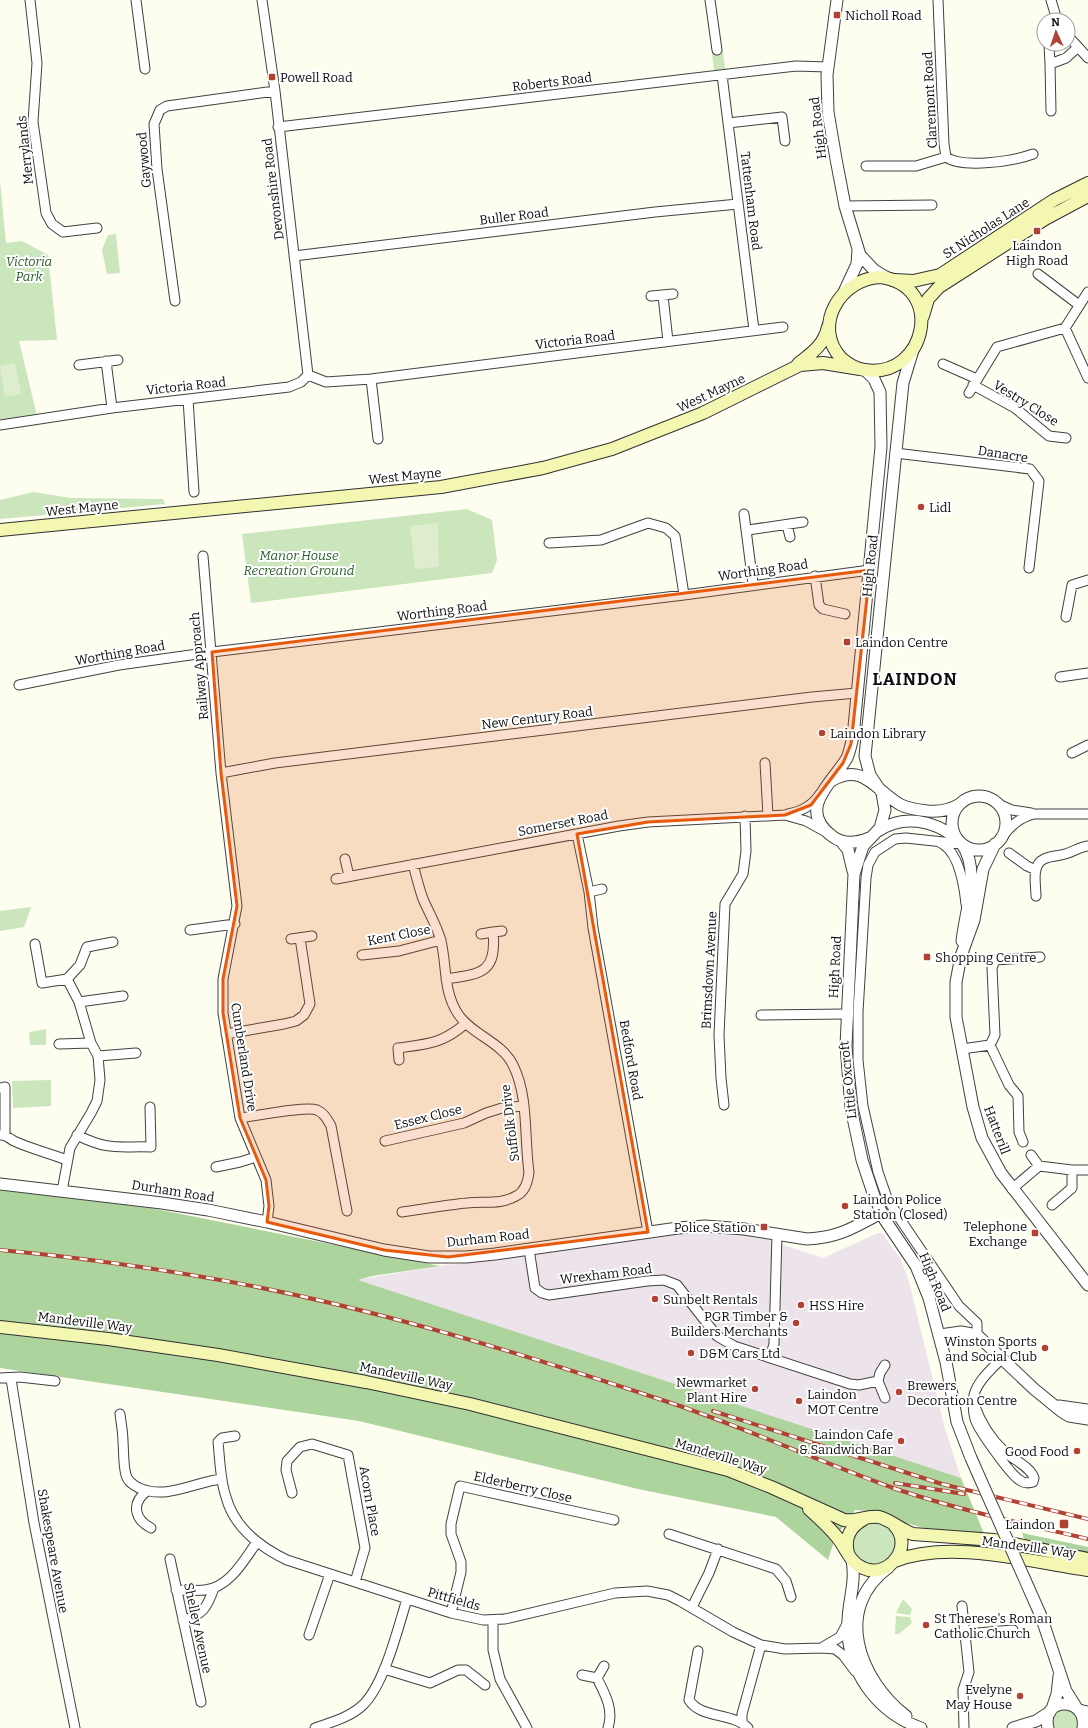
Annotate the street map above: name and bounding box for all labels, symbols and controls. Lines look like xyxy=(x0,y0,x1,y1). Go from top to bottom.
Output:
place label: Nicholl Road xyxy=(845,8,922,23)
marker: Nicholl Road xyxy=(832,10,842,20)
north arrow xyxy=(1036,12,1076,52)
text: N xyxy=(1051,16,1061,29)
street label: Claremont Road xyxy=(920,51,940,149)
place label: Powell Road xyxy=(280,70,353,85)
street label: Roberts Road xyxy=(511,70,593,94)
marker: Powell Road xyxy=(267,72,277,82)
street label: High Road xyxy=(807,96,829,160)
street label: Merrylands xyxy=(14,115,36,185)
street label: Gaywood xyxy=(134,131,154,189)
street label: Devonshire Road xyxy=(259,137,287,241)
street label: Tattenham Road xyxy=(738,151,765,251)
street label: St Nicholas Lane xyxy=(940,194,1032,262)
street label: Buller Road xyxy=(478,204,550,228)
marker: Laindon High Road xyxy=(1032,226,1042,236)
place label: Laindon High Road xyxy=(1006,238,1069,268)
park label: Victoria Park xyxy=(6,254,52,284)
street label: Victoria Road xyxy=(534,328,616,352)
street label: West Mayne xyxy=(675,371,747,415)
street label: Victoria Road xyxy=(145,374,227,398)
street label: Vestry Close xyxy=(991,377,1061,429)
street label: Danacre xyxy=(977,443,1029,465)
street label: West Mayne xyxy=(368,465,442,487)
street label: West Mayne xyxy=(45,497,119,519)
place label: Lidl xyxy=(929,500,952,515)
marker: Lidl xyxy=(916,502,926,512)
street label: High Road xyxy=(859,534,881,598)
park label: Manor House Recreation Ground xyxy=(244,548,355,578)
street label: Worthing Road xyxy=(717,556,809,584)
street label: Worthing Road xyxy=(396,598,488,624)
street label: Railway Approach xyxy=(187,611,211,721)
place label: Laindon Centre xyxy=(855,635,948,650)
marker: Laindon Centre xyxy=(842,637,852,647)
street label: Worthing Road xyxy=(74,638,166,668)
district label: LAINDON xyxy=(872,669,958,690)
street label: New Century Road xyxy=(480,704,594,732)
place label: Laindon Library xyxy=(830,726,926,741)
marker: Laindon Library xyxy=(817,728,827,738)
street label: Somerset Road xyxy=(517,807,610,839)
street label: Brimsdown Avenue xyxy=(698,911,720,1029)
street label: Kent Close xyxy=(366,922,432,948)
street label: High Road xyxy=(826,935,844,999)
place label: Shopping Centre xyxy=(935,950,1036,965)
marker: Shopping Centre xyxy=(922,952,932,962)
street label: Cumberland Drive xyxy=(228,1002,260,1112)
street label: Bedford Road xyxy=(617,1019,645,1102)
street label: Little Oxcroft xyxy=(836,1040,860,1120)
street label: Suffolk Drive xyxy=(498,1084,522,1162)
street label: Essex Close xyxy=(393,1101,463,1133)
street label: Hatterill xyxy=(981,1104,1013,1157)
street label: Durham Road xyxy=(131,1177,216,1205)
place label: Laindon Police Station (Closed) xyxy=(853,1192,947,1222)
marker: Laindon Police Station (Closed) xyxy=(840,1201,850,1211)
place label: Telephone Exchange xyxy=(963,1219,1027,1249)
place label: Police Station xyxy=(674,1220,757,1235)
marker: Police Station xyxy=(759,1222,769,1232)
street label: Durham Road xyxy=(446,1226,531,1250)
marker: Telephone Exchange xyxy=(1030,1228,1040,1238)
street label: High Road xyxy=(916,1250,954,1314)
street label: Wrexham Road xyxy=(559,1261,653,1287)
place label: Sunbelt Rentals xyxy=(663,1292,758,1307)
marker: Sunbelt Rentals xyxy=(650,1294,660,1304)
place label: HSS Hire xyxy=(809,1298,864,1313)
marker: HSS Hire xyxy=(796,1300,806,1310)
street label: Mandeville Way xyxy=(37,1309,133,1335)
place label: PGR Timber & Builders Merchants xyxy=(670,1309,788,1339)
marker: PGR Timber & Builders Merchants xyxy=(791,1318,801,1328)
place label: Winston Sports and Social Club xyxy=(944,1334,1037,1364)
marker: Winston Sports and Social Club xyxy=(1040,1343,1050,1353)
place label: D&M Cars Ltd xyxy=(699,1346,780,1361)
marker: D&M Cars Ltd xyxy=(686,1348,696,1358)
street label: Mandeville Way xyxy=(358,1359,454,1393)
place label: Newmarket Plant Hire xyxy=(676,1375,747,1405)
place label: Brewers Decoration Centre xyxy=(907,1378,1017,1408)
marker: Newmarket Plant Hire xyxy=(750,1384,760,1394)
place label: Laindon MOT Centre xyxy=(807,1387,879,1417)
marker: Brewers Decoration Centre xyxy=(894,1387,904,1397)
marker: Laindon MOT Centre xyxy=(794,1396,804,1406)
place label: Laindon Cafe & Sandwich Bar xyxy=(799,1427,893,1457)
street label: Mandeville Way xyxy=(673,1435,769,1477)
marker: Laindon Cafe & Sandwich Bar xyxy=(896,1436,906,1446)
place label: Good Food xyxy=(1005,1444,1069,1459)
marker: Good Food xyxy=(1072,1446,1082,1456)
street label: Acorn Place xyxy=(356,1465,384,1537)
street label: Elderberry Close xyxy=(472,1468,574,1506)
street label: Shakespeare Avenue xyxy=(35,1488,71,1614)
place label: Laindon xyxy=(1005,1517,1056,1532)
marker: Laindon xyxy=(1058,1518,1070,1530)
street label: Mandeville Way xyxy=(981,1533,1077,1561)
street label: Shelley Avenue xyxy=(181,1581,215,1675)
street label: Pittfields xyxy=(426,1584,482,1614)
place label: St Therese's Roman Catholic Church xyxy=(934,1611,1053,1641)
marker: St Therese's Roman Catholic Church xyxy=(921,1620,931,1630)
place label: Evelyne May House xyxy=(945,1682,1012,1712)
marker: Evelyne May House xyxy=(1015,1691,1025,1701)

